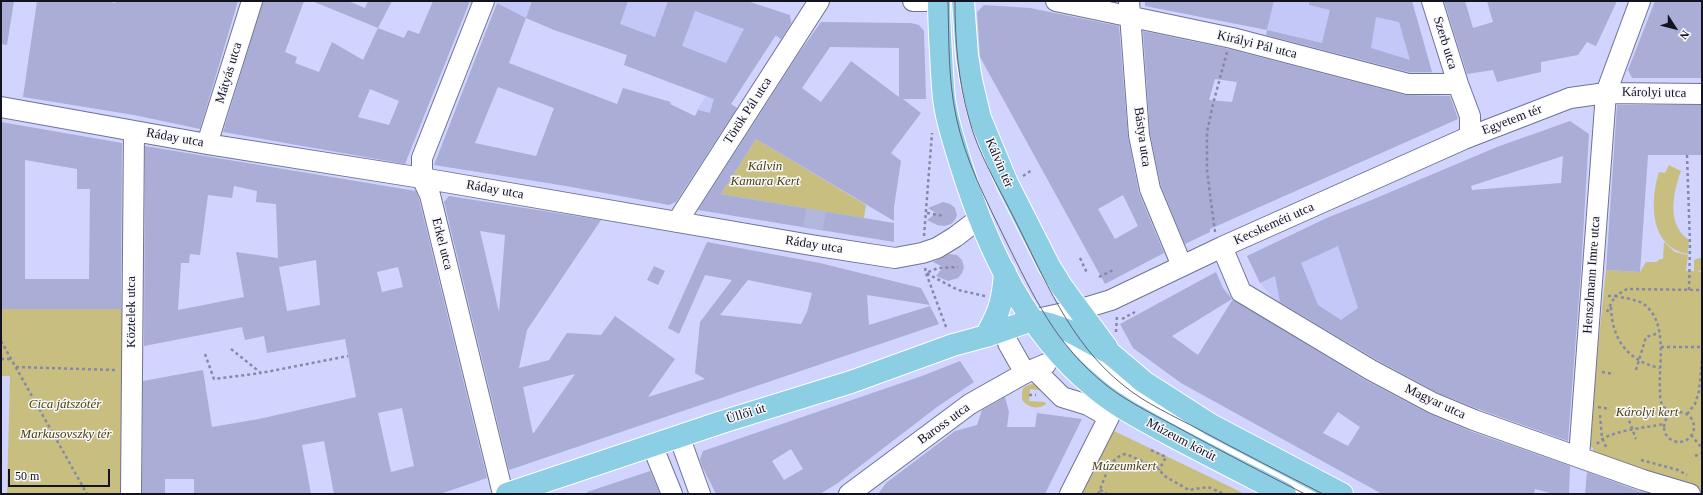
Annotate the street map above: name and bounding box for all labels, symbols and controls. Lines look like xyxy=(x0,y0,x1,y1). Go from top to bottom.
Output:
north arrow xyxy=(1655,8,1695,48)
street label: Szerb utca xyxy=(1430,15,1460,71)
street label: Királyi Pál utca xyxy=(1216,28,1298,62)
text: N xyxy=(1678,28,1692,42)
street label: Mátyás utca xyxy=(212,41,246,105)
street label: Török Pál utca xyxy=(721,75,775,147)
street label: Károlyi utca xyxy=(1622,85,1686,101)
street label: Egyetem tér xyxy=(1480,101,1544,139)
street label: Bástya utca xyxy=(1130,106,1154,168)
street label: Ráday utca xyxy=(145,125,205,151)
street label: Kálvin tér xyxy=(982,136,1016,190)
park label: Kálvin Kamara Kert xyxy=(731,159,799,190)
street label: Ráday utca xyxy=(465,177,525,203)
street label: Kecskeméti utca xyxy=(1231,199,1317,249)
street label: Erkel utca xyxy=(428,216,456,272)
street label: Henszlmann Imre utca xyxy=(1580,216,1604,334)
street label: Ráday utca xyxy=(784,233,844,257)
street label: Köztelek utca xyxy=(124,276,140,348)
street label: Magyar utca xyxy=(1402,381,1468,423)
park label: Cica játszótér xyxy=(29,397,101,413)
street label: Baross utca xyxy=(915,400,973,448)
street label: Üllői út xyxy=(725,401,767,427)
park label: Károlyi kert xyxy=(1616,405,1678,421)
street label: Múzeum körút xyxy=(1143,415,1219,465)
park label: Markusovszky tér xyxy=(20,427,112,443)
park label: Múzeumkert xyxy=(1092,459,1156,475)
scale bar xyxy=(10,461,112,487)
text: 50 m xyxy=(15,469,39,483)

